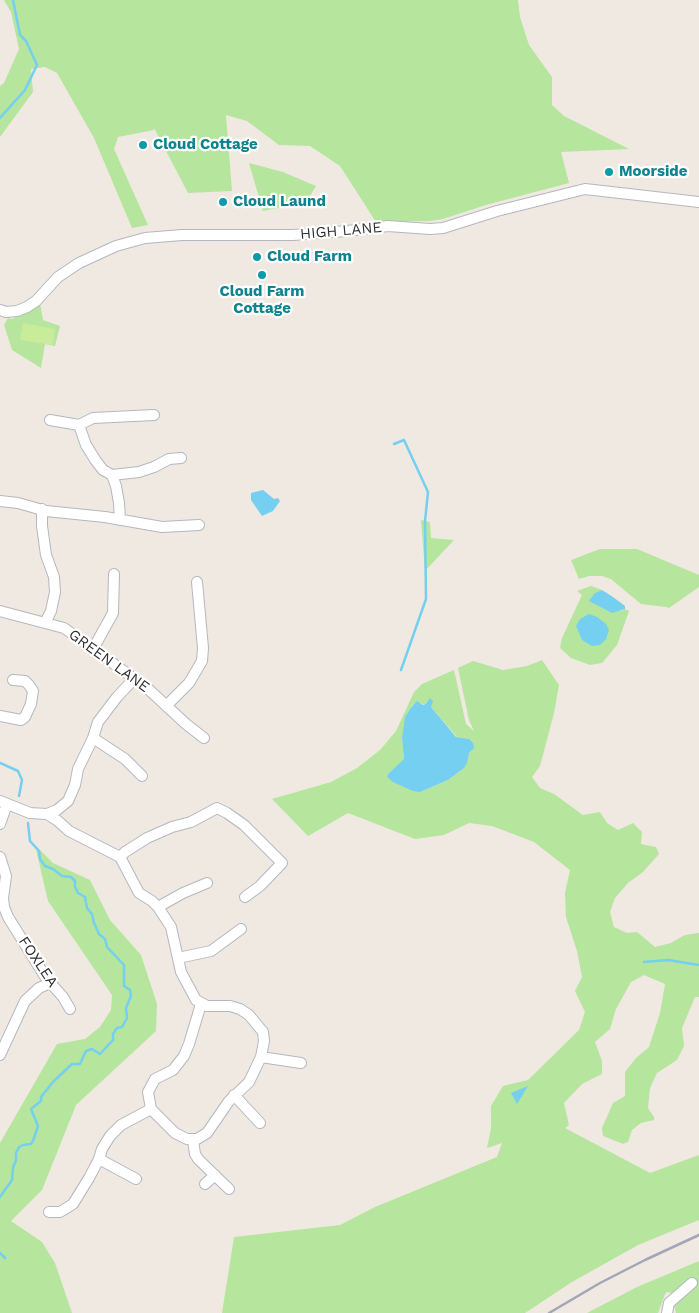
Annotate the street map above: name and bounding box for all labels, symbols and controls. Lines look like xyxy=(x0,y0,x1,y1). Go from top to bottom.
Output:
place label: Cloud Cottage xyxy=(153,136,258,154)
marker: Cloud Cottage xyxy=(137,139,149,151)
place label: Moorside xyxy=(619,163,687,181)
marker: Moorside xyxy=(603,166,615,178)
place label: Cloud Laund xyxy=(233,193,326,211)
marker: Cloud Laund xyxy=(217,196,229,208)
street label: HIGH LANE xyxy=(299,218,383,244)
place label: Cloud Farm xyxy=(267,248,352,266)
marker: Cloud Farm xyxy=(251,251,263,263)
marker: Cloud Farm Cottage xyxy=(256,269,268,281)
place label: Cloud Farm Cottage xyxy=(220,283,304,318)
street label: GREEN LANE xyxy=(65,626,153,696)
street label: FOXLEA xyxy=(15,933,61,991)

